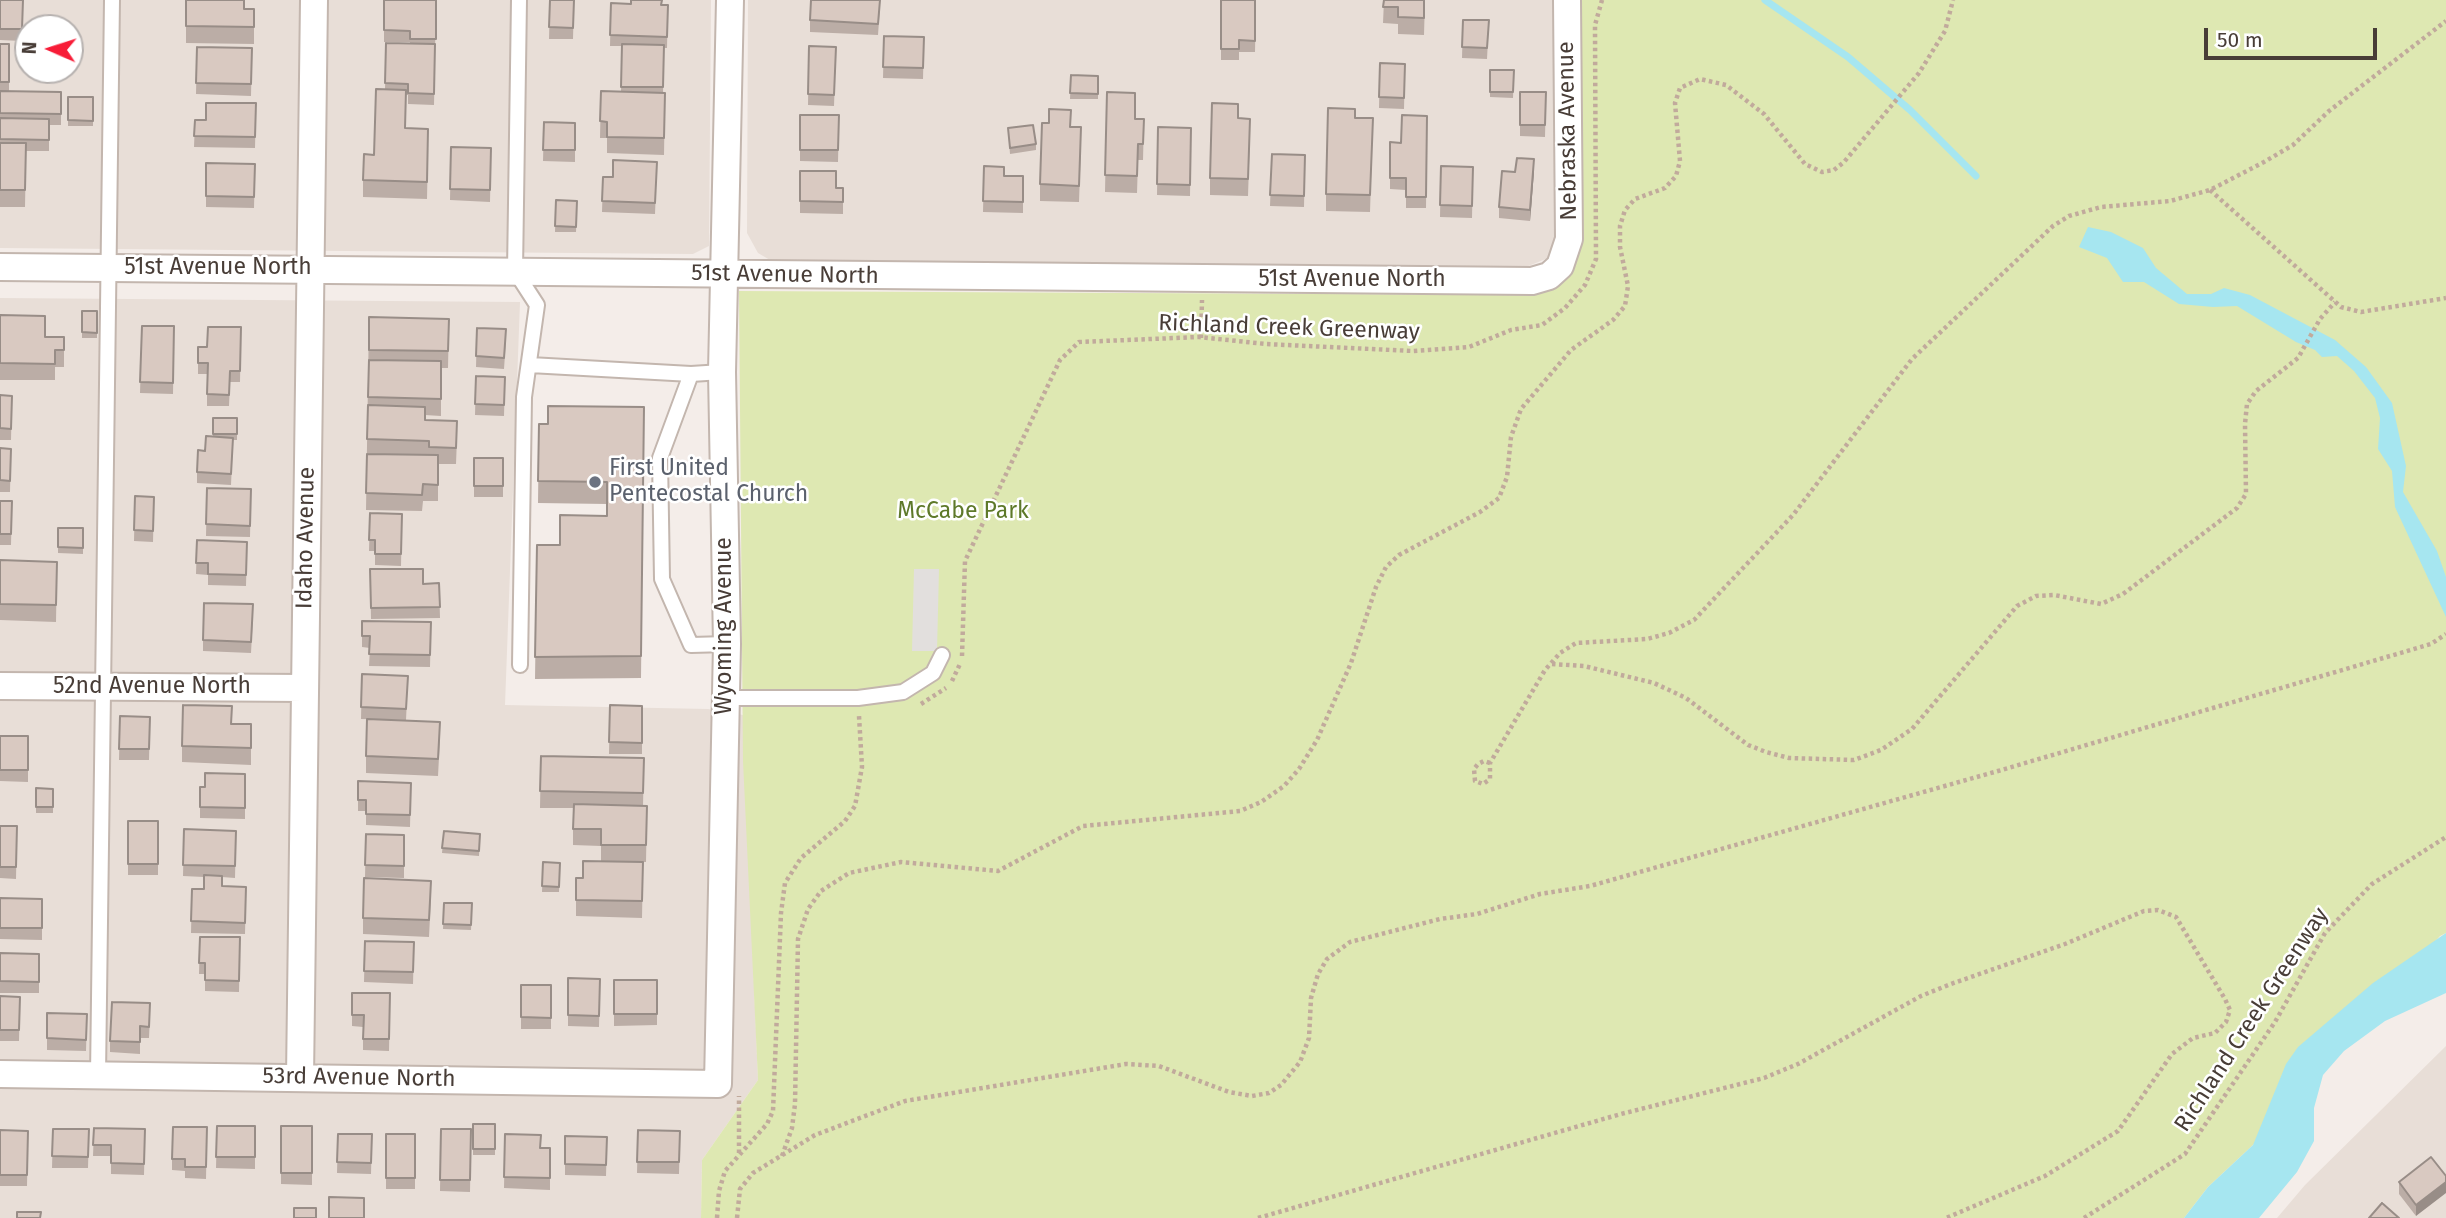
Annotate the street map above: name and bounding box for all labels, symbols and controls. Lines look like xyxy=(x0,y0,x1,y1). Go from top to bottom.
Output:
north arrow xyxy=(14,14,84,84)
scale bar xyxy=(2208,14,2381,58)
text: 50 m xyxy=(2217,27,2263,53)
text: N xyxy=(18,41,41,55)
street label: Nebraska Avenue xyxy=(1553,41,1583,221)
street label: 51st Avenue North xyxy=(124,254,312,282)
street label: 51st Avenue North xyxy=(691,260,879,290)
street label: 51st Avenue North xyxy=(1258,266,1446,294)
street label: Richland Creek Greenway xyxy=(1158,310,1420,346)
place label: First United Pentecostal Church xyxy=(609,455,808,509)
street label: Idaho Avenue xyxy=(291,467,321,609)
marker: First United Pentecostal Church xyxy=(587,474,603,490)
park label: McCabe Park xyxy=(897,498,1029,526)
street label: Wyoming Avenue xyxy=(711,537,739,715)
street label: 52nd Avenue North xyxy=(53,673,251,701)
street label: Richland Creek Greenway xyxy=(2169,903,2335,1137)
street label: 53rd Avenue North xyxy=(262,1063,456,1093)

